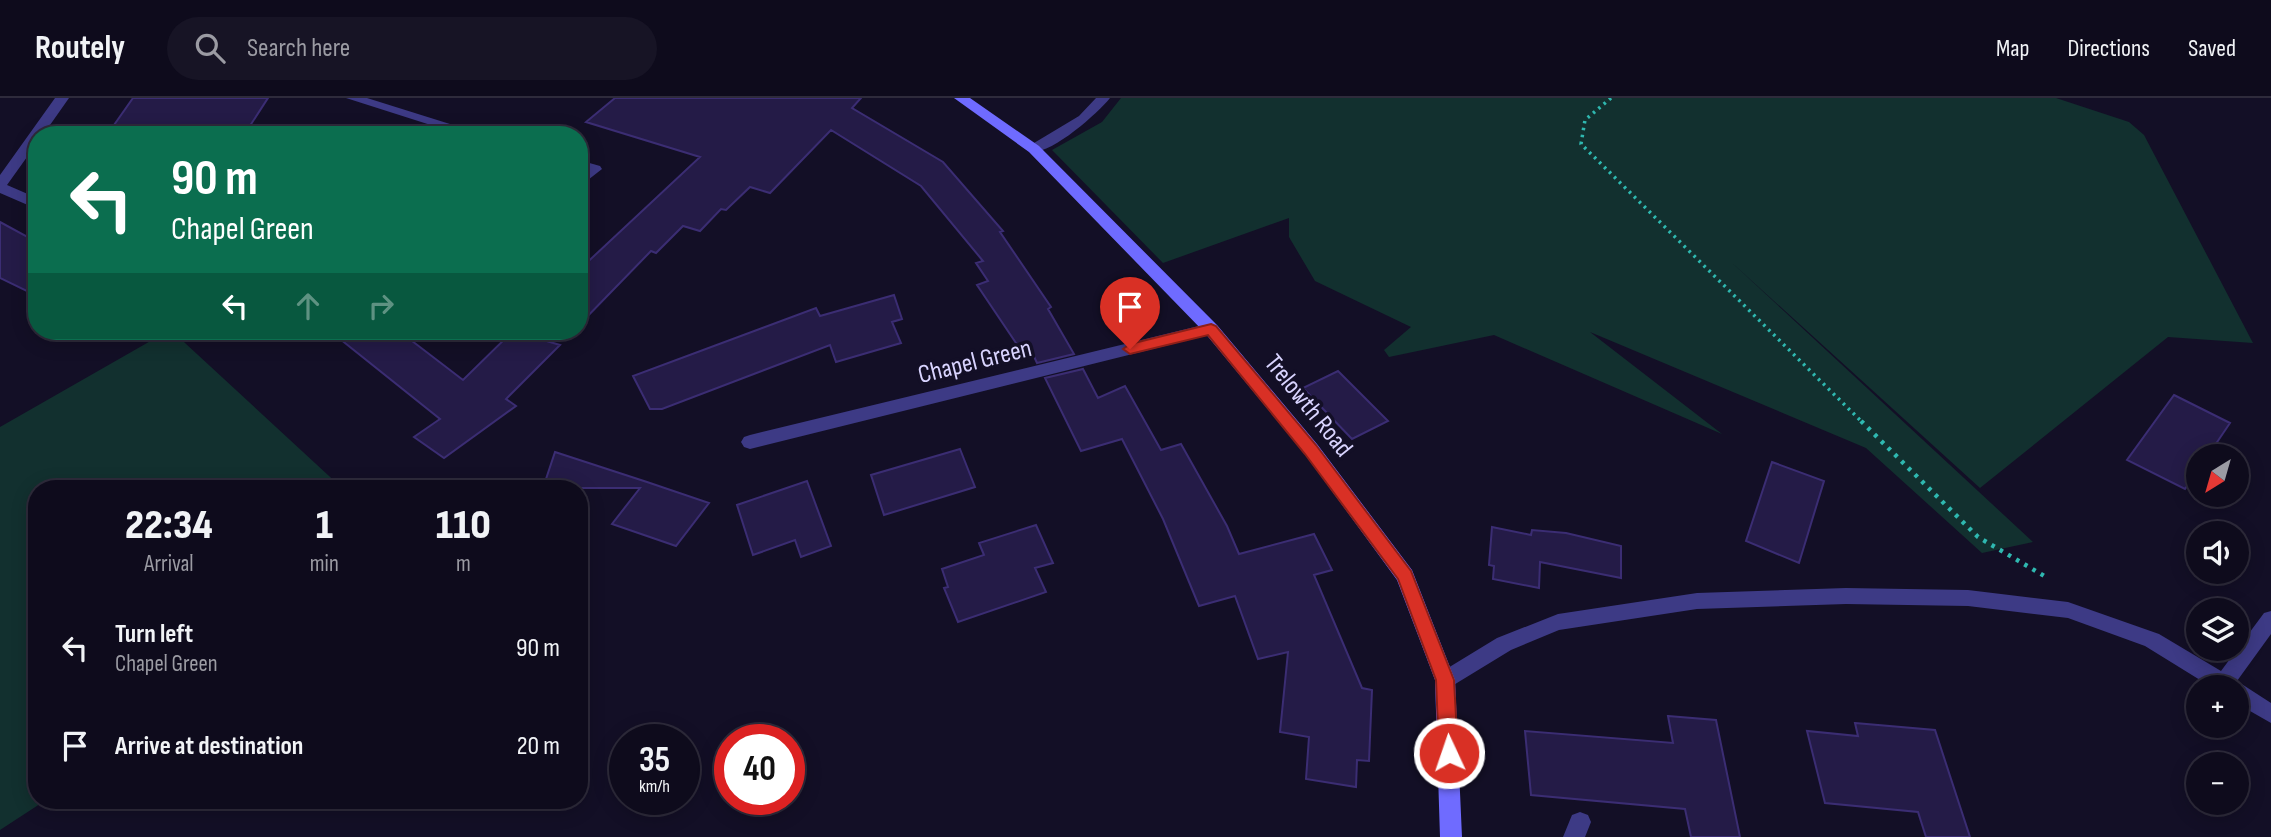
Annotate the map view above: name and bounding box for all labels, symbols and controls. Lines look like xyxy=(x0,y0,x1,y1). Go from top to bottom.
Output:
search box xyxy=(167,17,657,80)
text: Routely xyxy=(35,28,125,68)
icon: search xyxy=(191,29,229,67)
text: Search here xyxy=(247,33,350,64)
text: Map xyxy=(1996,34,2029,63)
text: Directions xyxy=(2067,34,2150,63)
text: Saved xyxy=(2188,34,2236,63)
text: 90 m xyxy=(171,150,258,209)
icon: left xyxy=(56,154,147,245)
text: Chapel Green xyxy=(171,210,314,249)
pin xyxy=(1100,277,1160,349)
icon: left xyxy=(216,287,254,325)
icon: ahead xyxy=(289,287,327,325)
icon: right xyxy=(362,287,400,325)
icon: arrive xyxy=(1111,288,1149,326)
street label: Chapel Green xyxy=(915,333,1035,391)
street label: Trelowth Road xyxy=(1257,349,1359,463)
north arrow xyxy=(2186,444,2249,508)
map controls xyxy=(2186,444,2249,815)
text: 22:34 xyxy=(125,500,213,551)
text: 1 xyxy=(316,500,333,551)
text: 110 xyxy=(436,500,491,551)
button: sound xyxy=(2186,521,2249,584)
text: Arrival xyxy=(144,550,194,578)
text: min xyxy=(310,550,339,578)
text: m xyxy=(456,550,471,578)
button: layers xyxy=(2186,598,2249,661)
text: Turn left xyxy=(115,619,193,650)
icon: left xyxy=(56,629,94,667)
text: 90 m xyxy=(516,633,560,664)
text: Chapel Green xyxy=(115,650,218,678)
button: + xyxy=(2186,675,2249,738)
position arrow xyxy=(1412,716,1486,790)
speed limit sign: 40 xyxy=(714,724,805,815)
icon: arrive xyxy=(56,727,94,765)
text: Arrive at destination xyxy=(115,731,303,762)
text: 20 m xyxy=(517,731,560,762)
text: 35 xyxy=(639,739,670,782)
button: − xyxy=(2186,752,2249,815)
text: km/h xyxy=(639,776,670,797)

